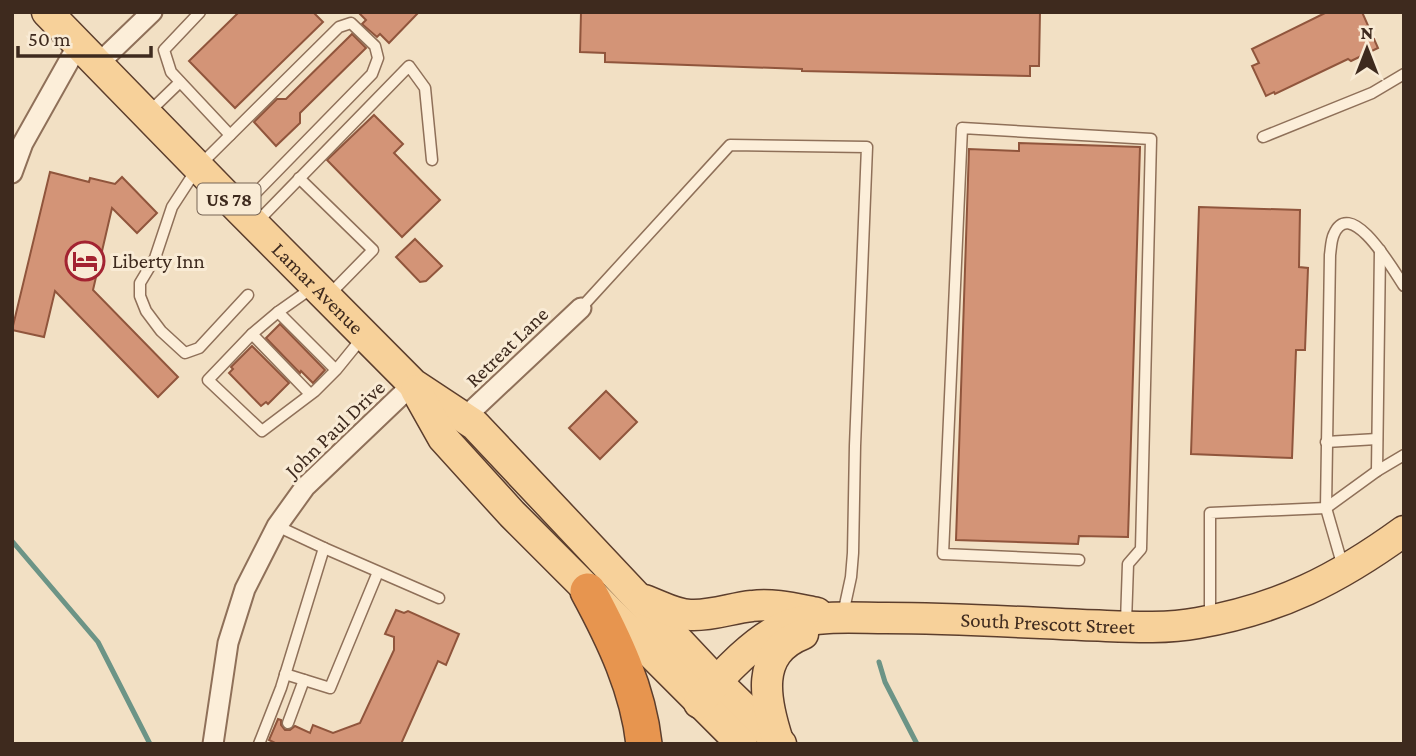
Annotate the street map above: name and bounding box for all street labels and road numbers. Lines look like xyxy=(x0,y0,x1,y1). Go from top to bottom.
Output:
road number: US 78 xyxy=(198,183,260,214)
street label: Lamar Avenue xyxy=(267,237,369,339)
street label: Retreat Lane xyxy=(461,302,553,392)
street label: John Paul Drive xyxy=(279,375,390,484)
street label: South Prescott Street xyxy=(960,607,1136,639)

